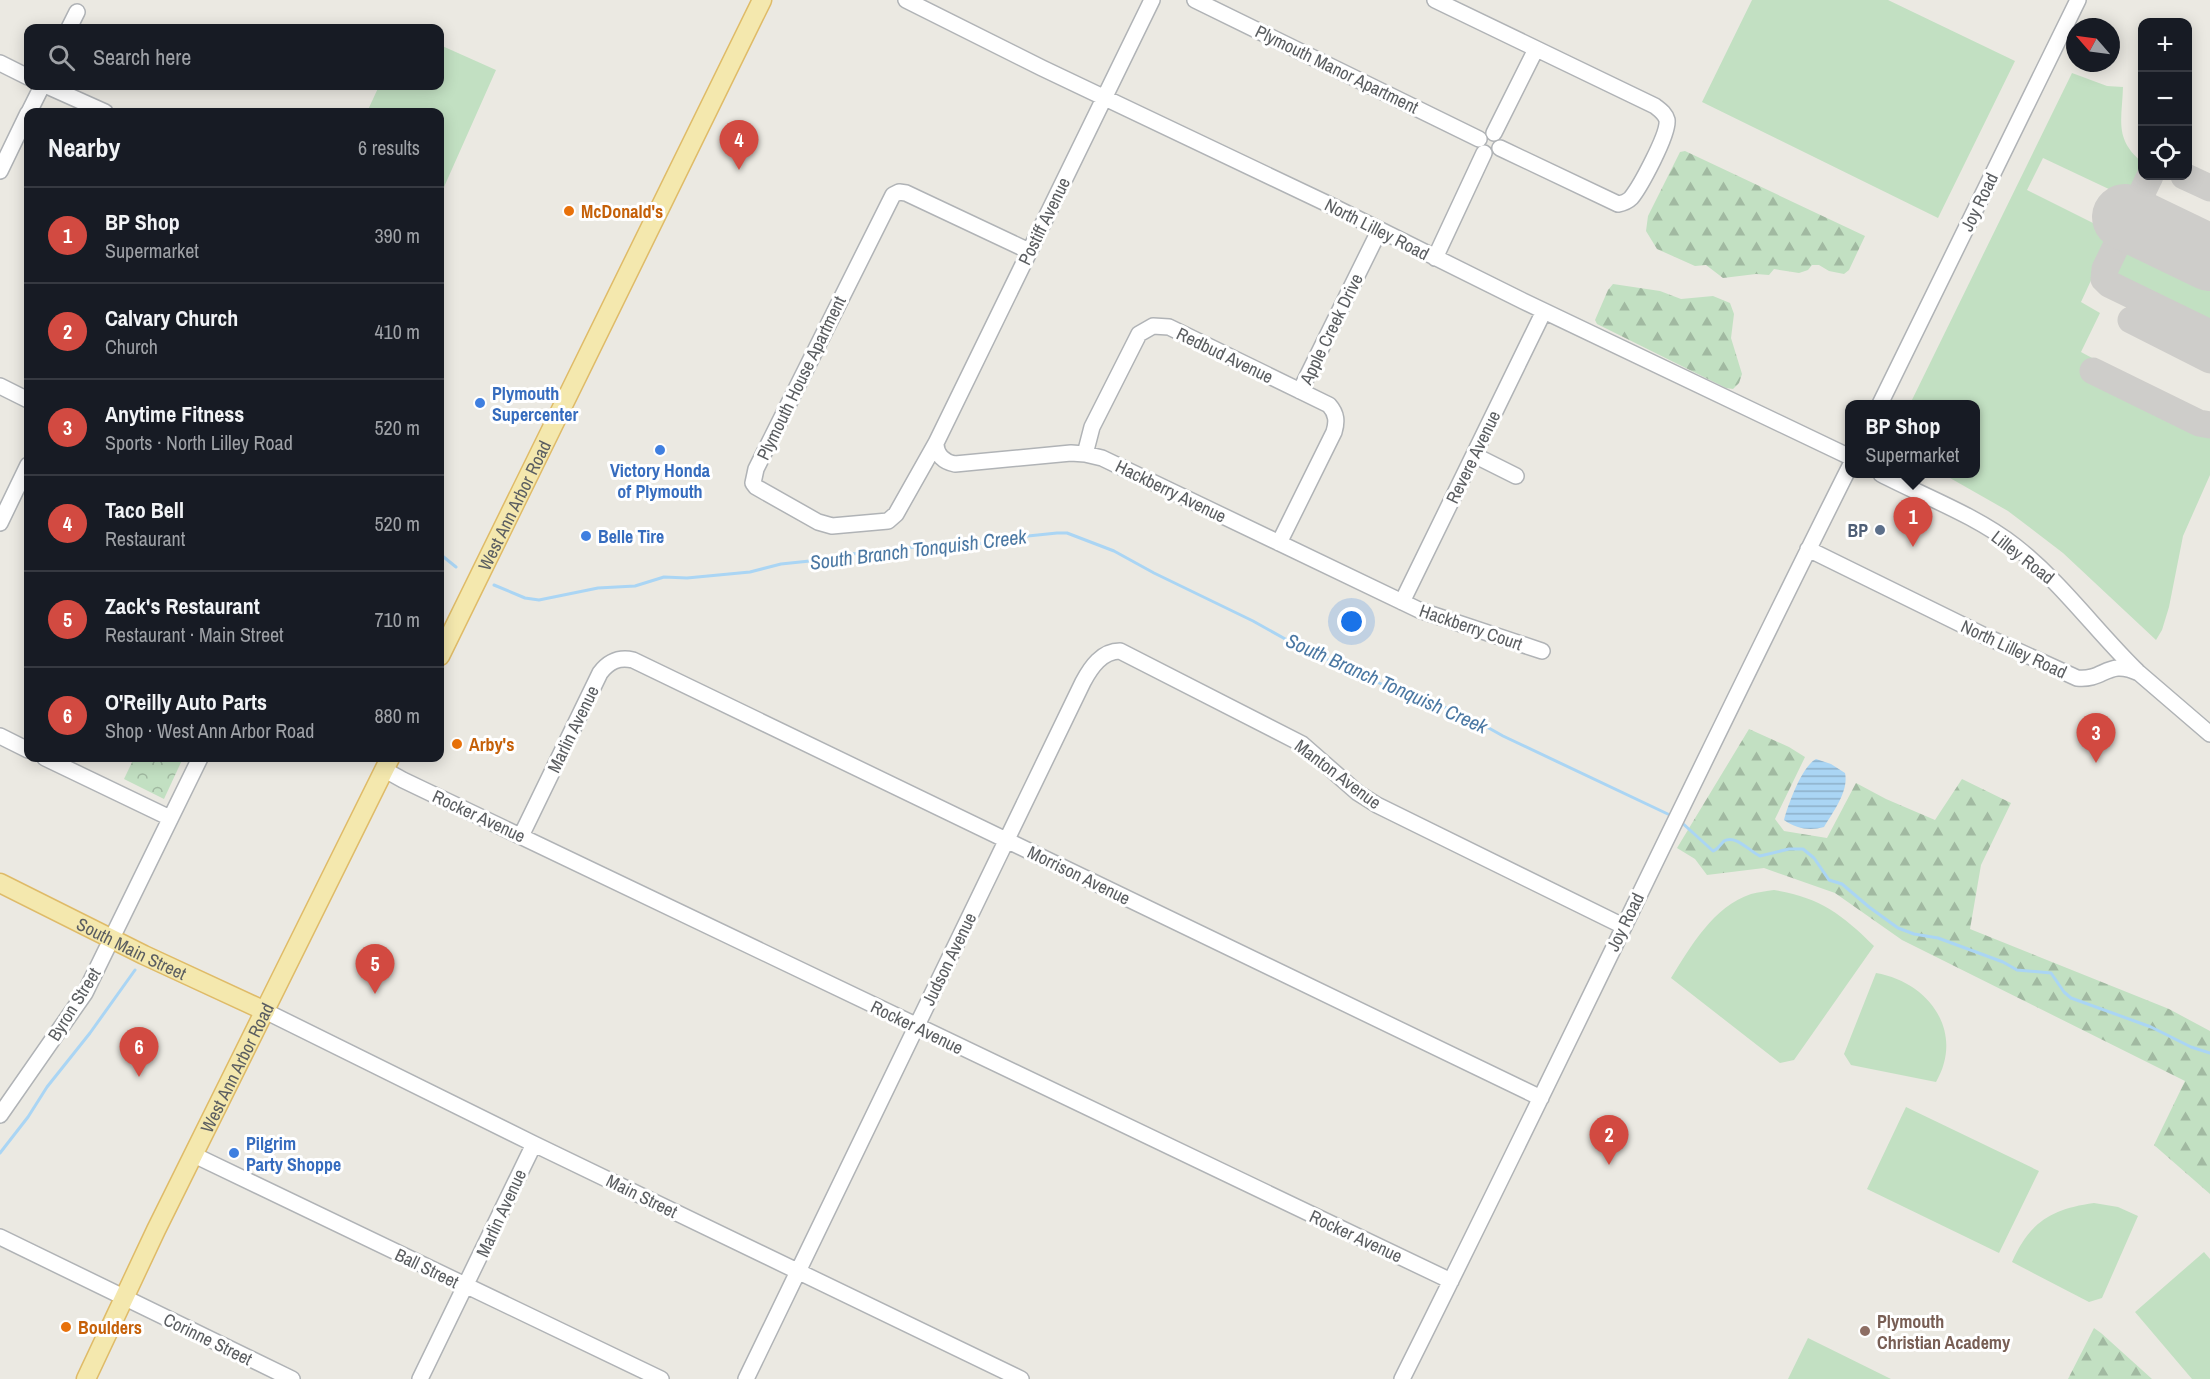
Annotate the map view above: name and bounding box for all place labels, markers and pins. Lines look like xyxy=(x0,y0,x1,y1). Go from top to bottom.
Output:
pin: 4 xyxy=(720,120,758,170)
place label: McDonald's xyxy=(581,199,663,224)
marker: McDonald's xyxy=(562,204,576,218)
place label: Plymouth Supercenter xyxy=(492,381,578,427)
marker: Plymouth Supercenter xyxy=(473,396,487,410)
marker: Victory Honda of Plymouth xyxy=(653,443,667,457)
place label: Victory Honda of Plymouth xyxy=(610,458,711,504)
pin: 1 xyxy=(1894,498,1932,547)
place label: BP xyxy=(1847,518,1868,543)
marker: BP xyxy=(1873,523,1887,537)
place label: Belle Tire xyxy=(598,524,664,549)
marker: Belle Tire xyxy=(579,529,593,543)
pin: 3 xyxy=(2076,714,2116,763)
place label: Arby's xyxy=(469,732,514,757)
marker: Arby's xyxy=(450,737,464,751)
pin: 5 xyxy=(356,944,394,994)
pin: 6 xyxy=(120,1028,158,1077)
pin: 2 xyxy=(1590,1116,1628,1165)
place label: Pilgrim Party Shoppe xyxy=(246,1131,341,1177)
marker: Pilgrim Party Shoppe xyxy=(227,1146,241,1160)
place label: Plymouth Christian Academy xyxy=(1877,1309,2011,1355)
place label: Boulders xyxy=(78,1315,142,1340)
marker: Boulders xyxy=(59,1320,73,1334)
marker: Plymouth Christian Academy xyxy=(1858,1324,1872,1338)

